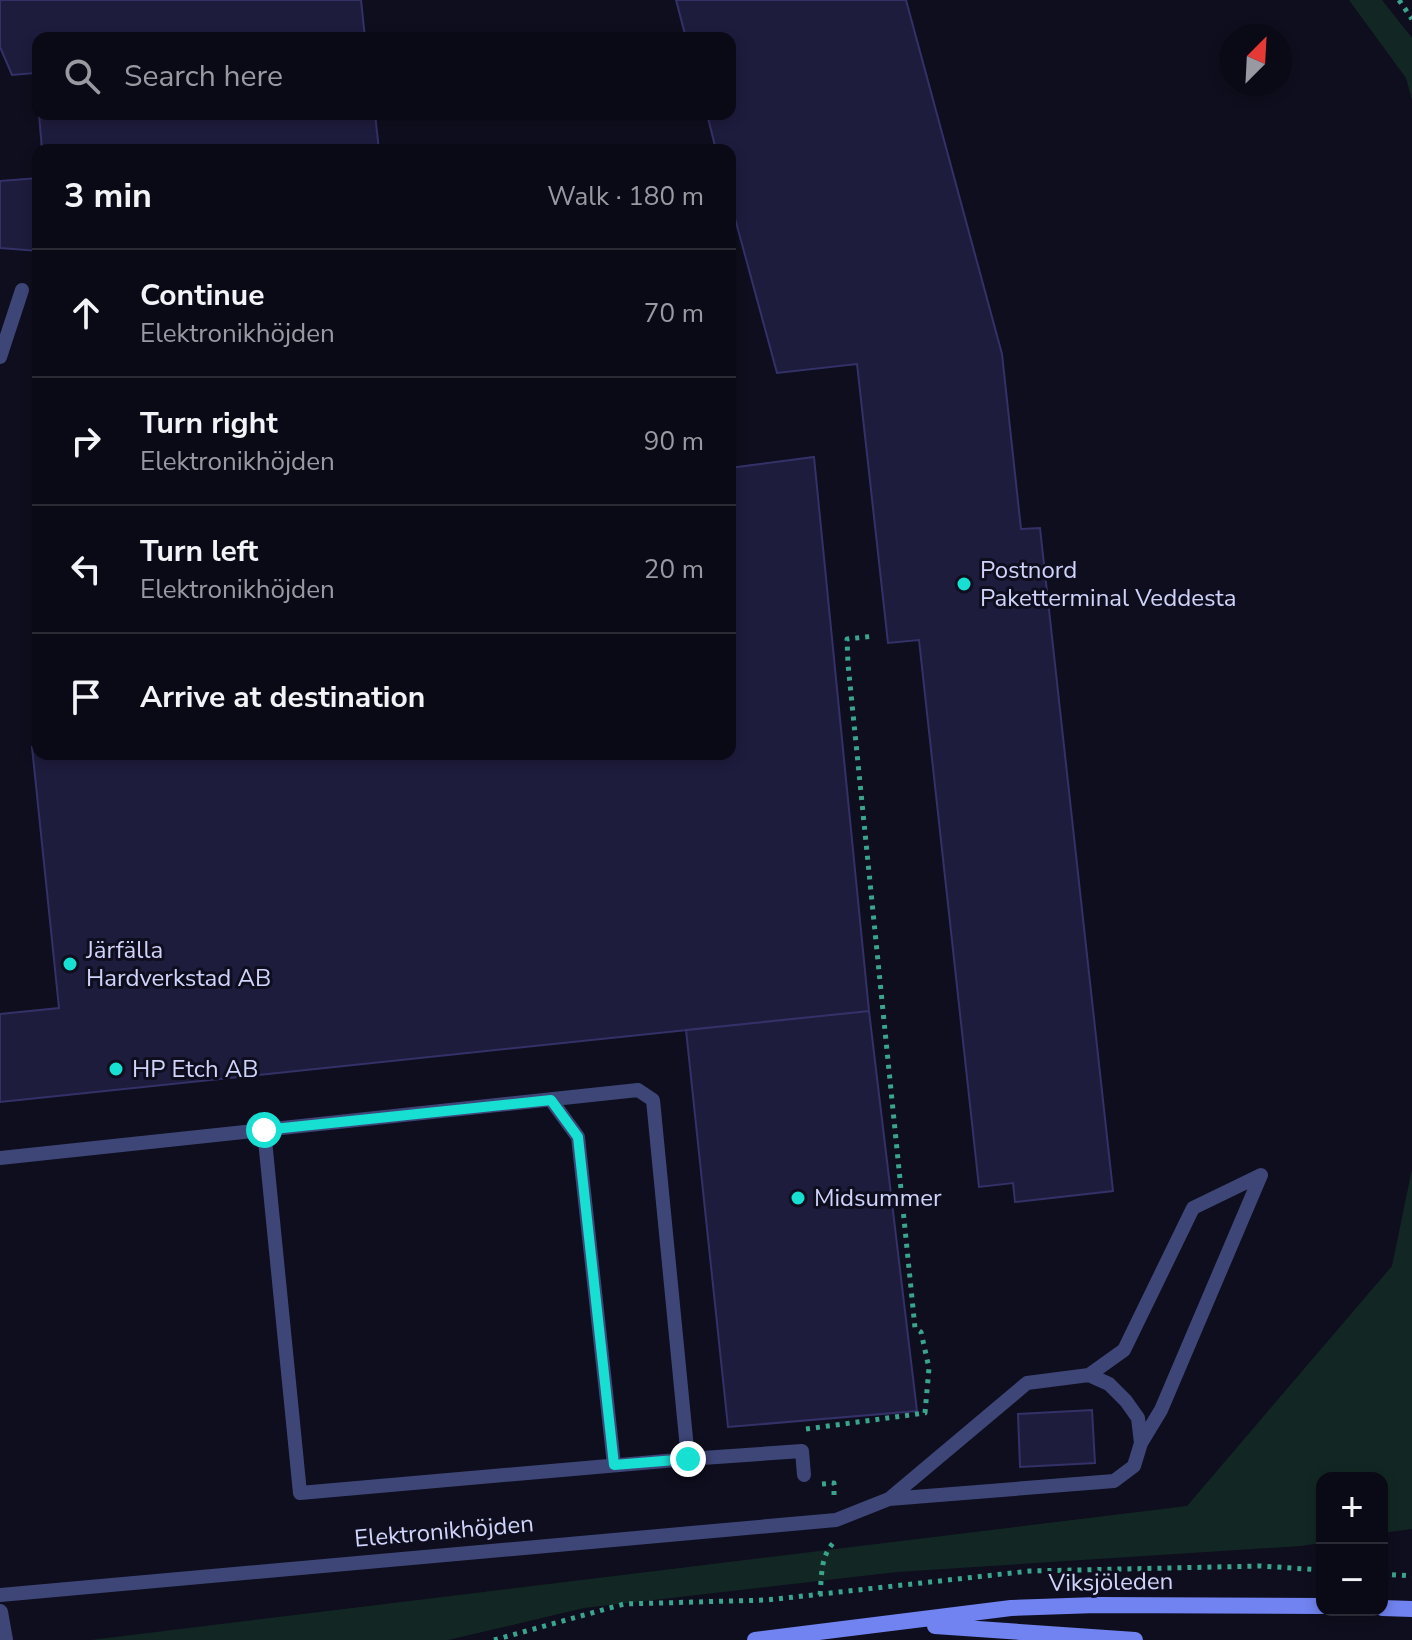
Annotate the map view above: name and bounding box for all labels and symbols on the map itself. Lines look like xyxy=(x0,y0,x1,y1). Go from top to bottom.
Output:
north arrow xyxy=(1220,24,1292,96)
place label: Postnord Paketterminal Veddesta xyxy=(980,554,1236,614)
marker: Postnord Paketterminal Veddesta xyxy=(955,575,973,593)
place label: Järfälla Hardverkstad AB xyxy=(85,934,271,994)
marker: Järfälla Hardverkstad AB xyxy=(61,955,79,973)
place label: HP Etch AB xyxy=(132,1053,258,1085)
marker: HP Etch AB xyxy=(107,1060,125,1078)
route start xyxy=(246,1112,282,1148)
place label: Midsummer xyxy=(814,1182,942,1214)
marker: Midsummer xyxy=(789,1189,807,1207)
route end xyxy=(670,1441,706,1477)
street label: Elektronikhöjden xyxy=(353,1507,535,1555)
street label: Viksjöleden xyxy=(1047,1565,1174,1599)

